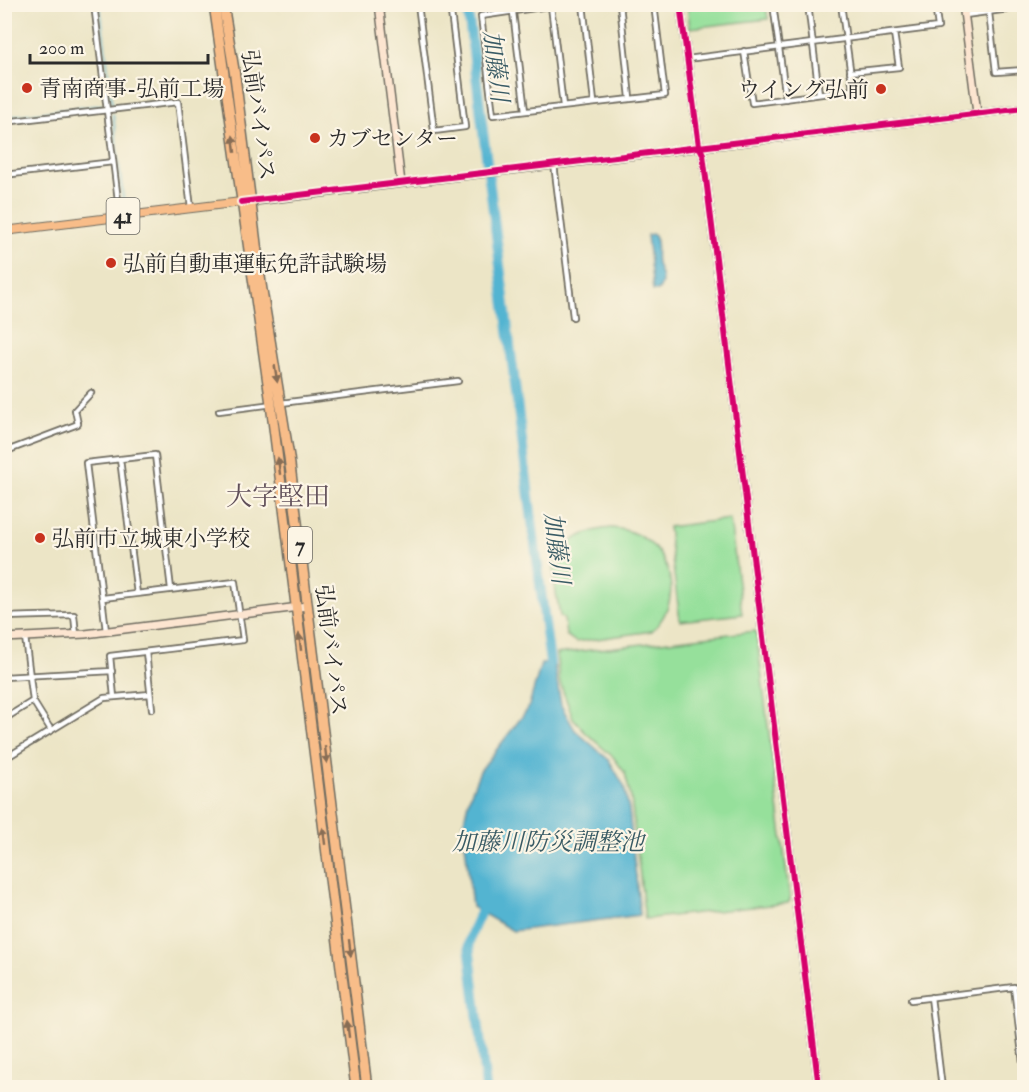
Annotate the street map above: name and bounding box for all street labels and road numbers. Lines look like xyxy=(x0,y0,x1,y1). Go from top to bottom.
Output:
street label: 弘前バイパス xyxy=(235,48,281,182)
road number: 41 xyxy=(106,198,140,234)
road number: 7 xyxy=(288,527,312,563)
street label: 弘前バイパス xyxy=(309,583,353,717)

